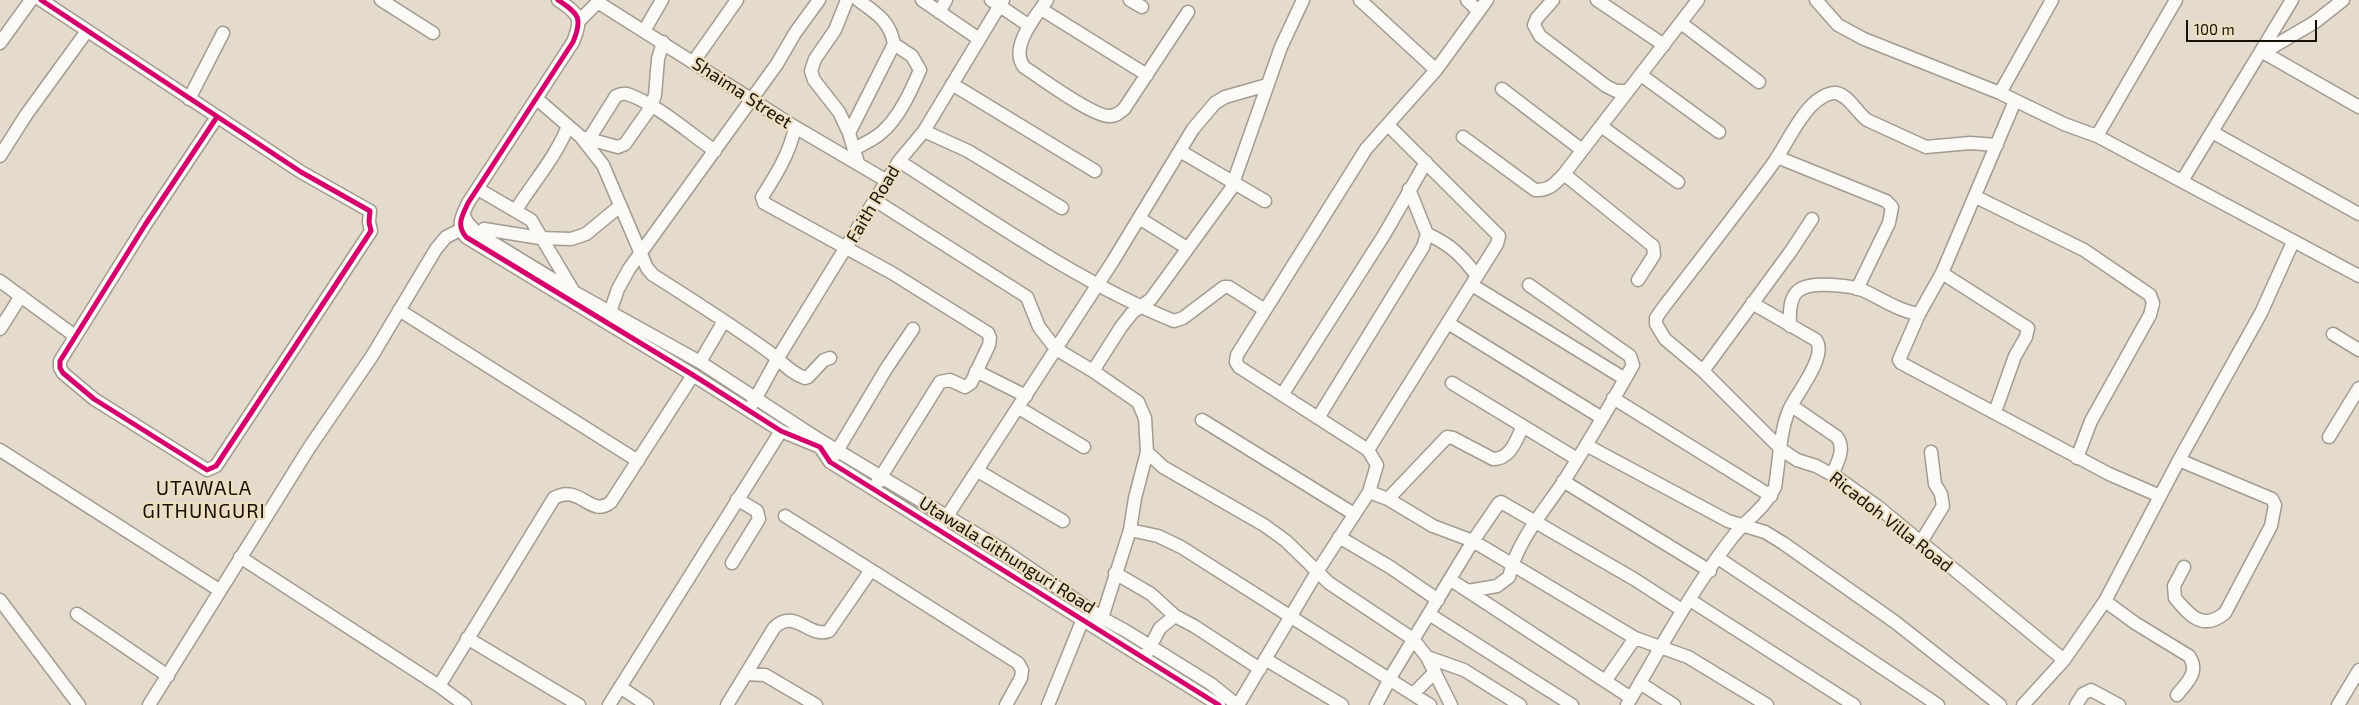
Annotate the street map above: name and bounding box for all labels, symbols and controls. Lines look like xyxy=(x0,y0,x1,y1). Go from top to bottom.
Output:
scale bar xyxy=(2189,10,2320,42)
text: 100 m xyxy=(2194,20,2235,38)
street label: Shaima Street xyxy=(688,53,796,133)
street label: Faith Road xyxy=(841,161,905,247)
street label: Ricadoh Villa Road xyxy=(1825,467,1957,577)
district label: UTAWALA GITHUNGURI xyxy=(141,476,267,523)
street label: Utawala Githunguri Road xyxy=(915,492,1099,618)

